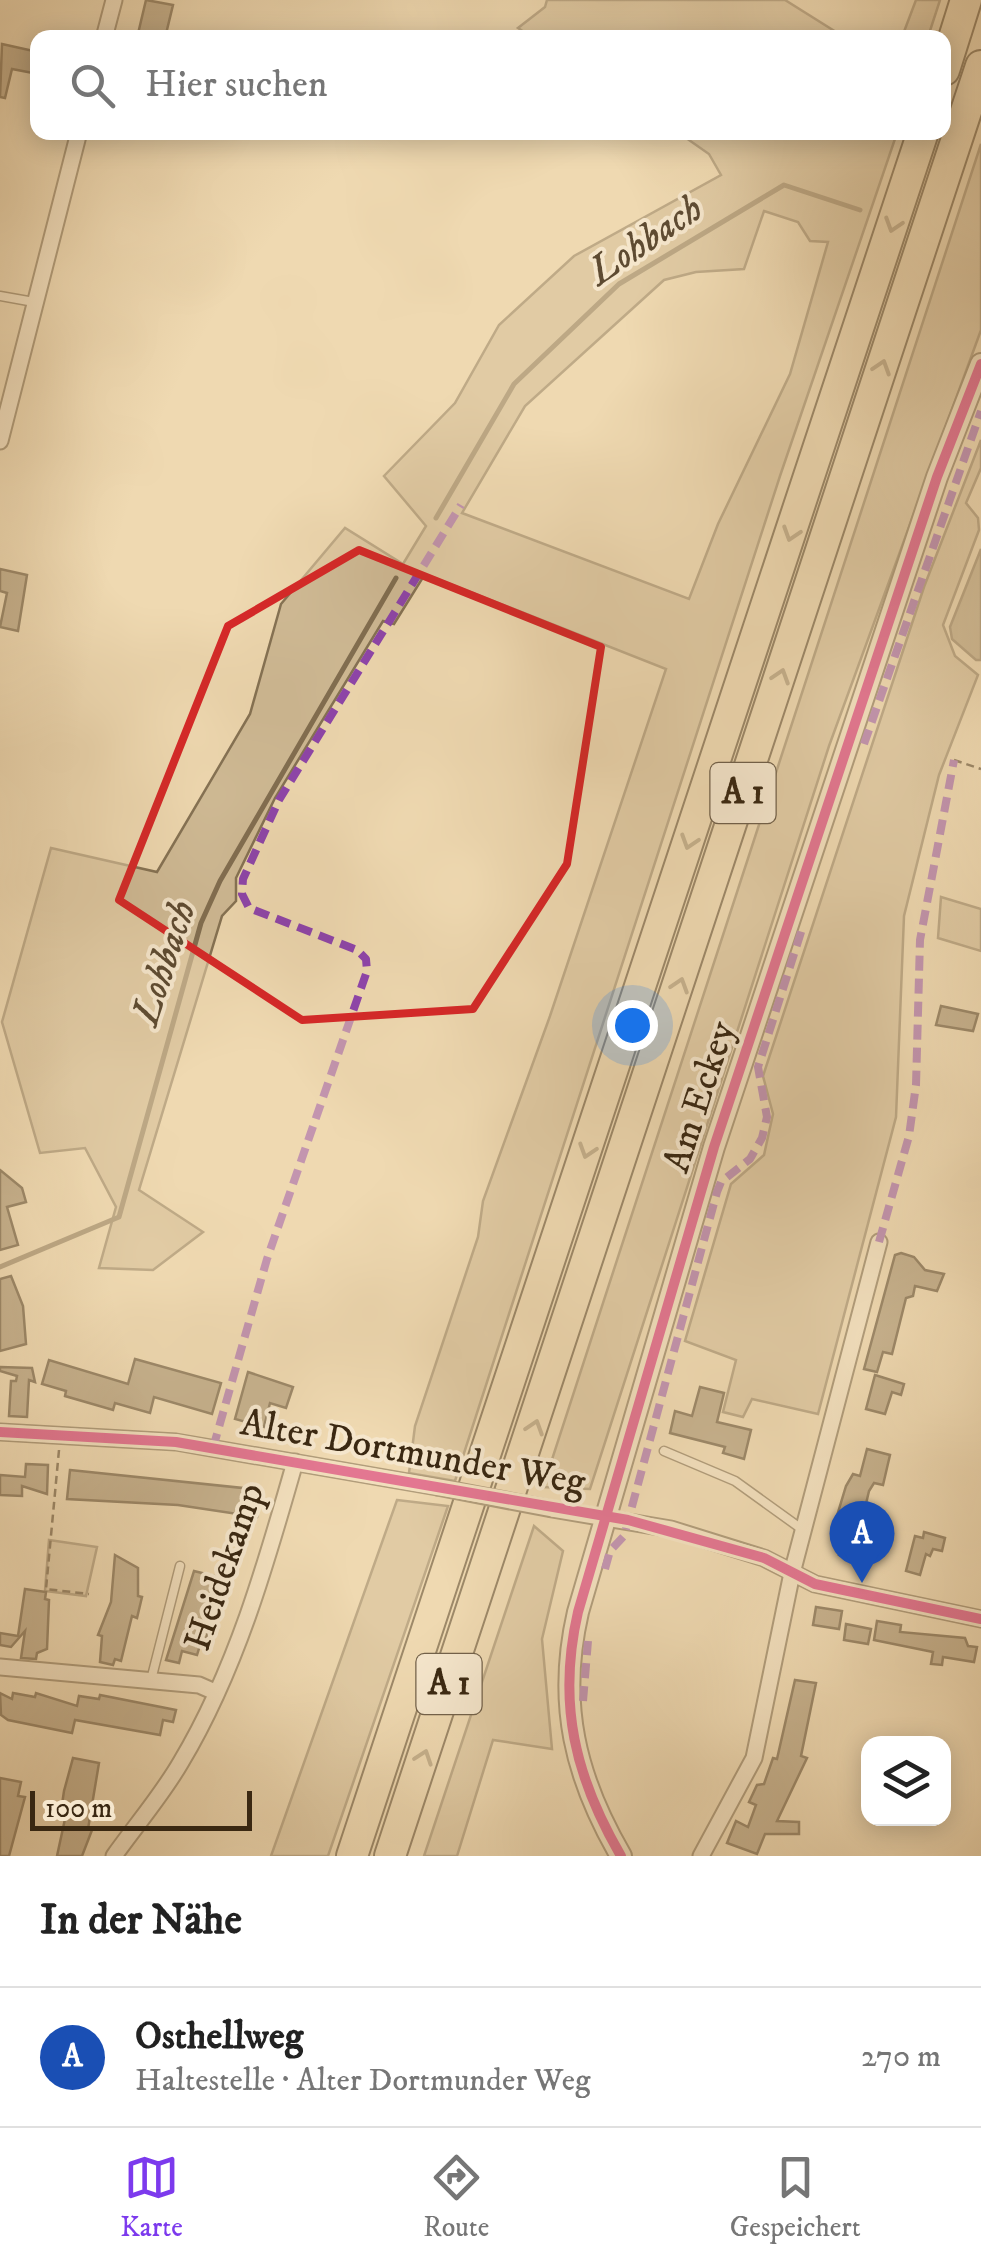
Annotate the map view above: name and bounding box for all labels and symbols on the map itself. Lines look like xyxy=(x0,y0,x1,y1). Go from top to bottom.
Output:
water label: Lohbach xyxy=(577,184,713,299)
one-way arrow xyxy=(884,216,904,233)
one-way arrow xyxy=(871,360,891,377)
one-way arrow xyxy=(783,525,803,542)
one-way arrow xyxy=(769,668,789,685)
road number: A 1 xyxy=(710,763,776,823)
one-way arrow xyxy=(681,833,701,850)
water label: Lohbach xyxy=(121,894,209,1034)
one-way arrow xyxy=(668,977,688,994)
your location xyxy=(607,1000,658,1051)
street label: Am Eckey xyxy=(653,1014,747,1179)
one-way arrow xyxy=(578,1141,598,1158)
street label: Alter Dortmunder Weg xyxy=(237,1399,590,1507)
one-way arrow xyxy=(523,1419,543,1436)
street label: Heidekamp xyxy=(174,1477,276,1657)
pin: A xyxy=(830,1500,894,1583)
road number: A 1 xyxy=(416,1654,482,1714)
one-way arrow xyxy=(412,1749,433,1766)
scale bar xyxy=(30,1786,252,1830)

